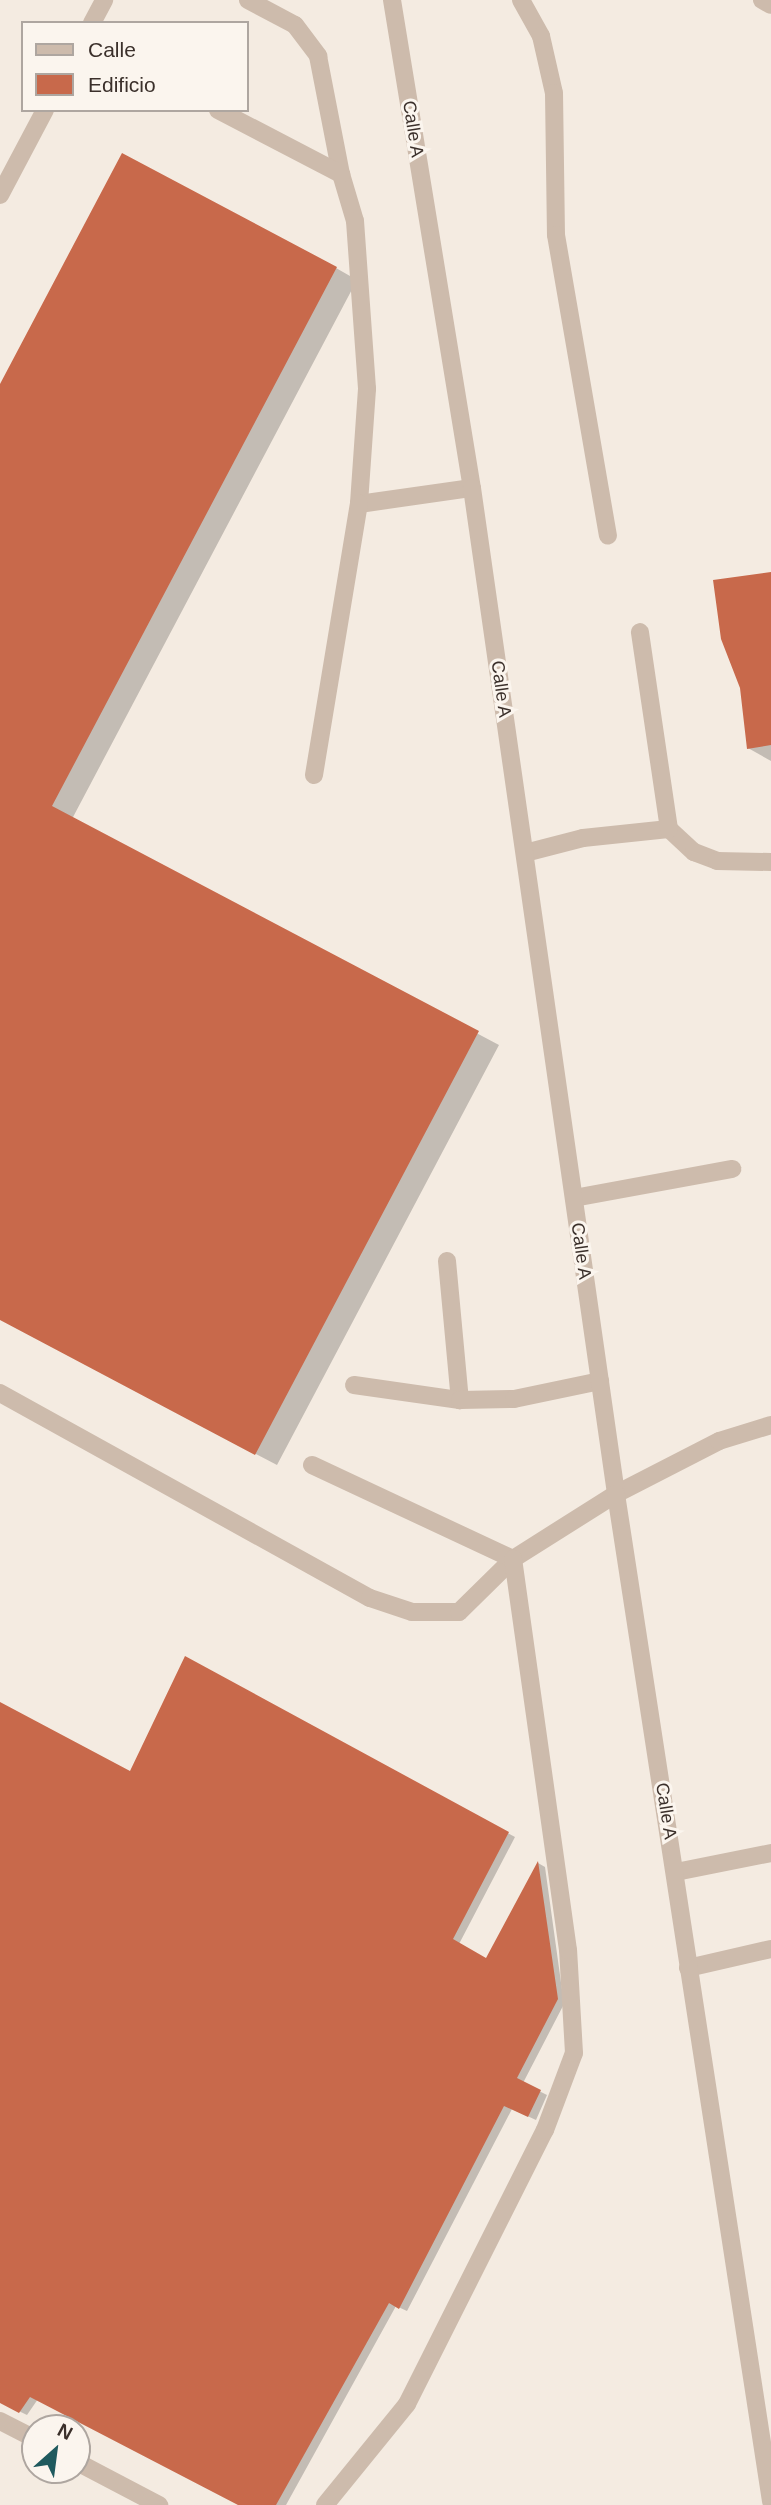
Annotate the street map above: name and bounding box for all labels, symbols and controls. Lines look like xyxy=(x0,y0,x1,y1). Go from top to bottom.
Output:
legend xyxy=(21,21,248,112)
text: Calle xyxy=(88,38,136,61)
text: Edificio xyxy=(88,73,156,96)
street label: Calle A xyxy=(398,99,428,159)
street label: Calle A xyxy=(486,659,516,719)
street label: Calle A xyxy=(566,1221,596,1281)
street label: Calle A xyxy=(651,1781,681,1841)
north arrow xyxy=(21,2414,91,2484)
text: N xyxy=(54,2419,76,2444)

